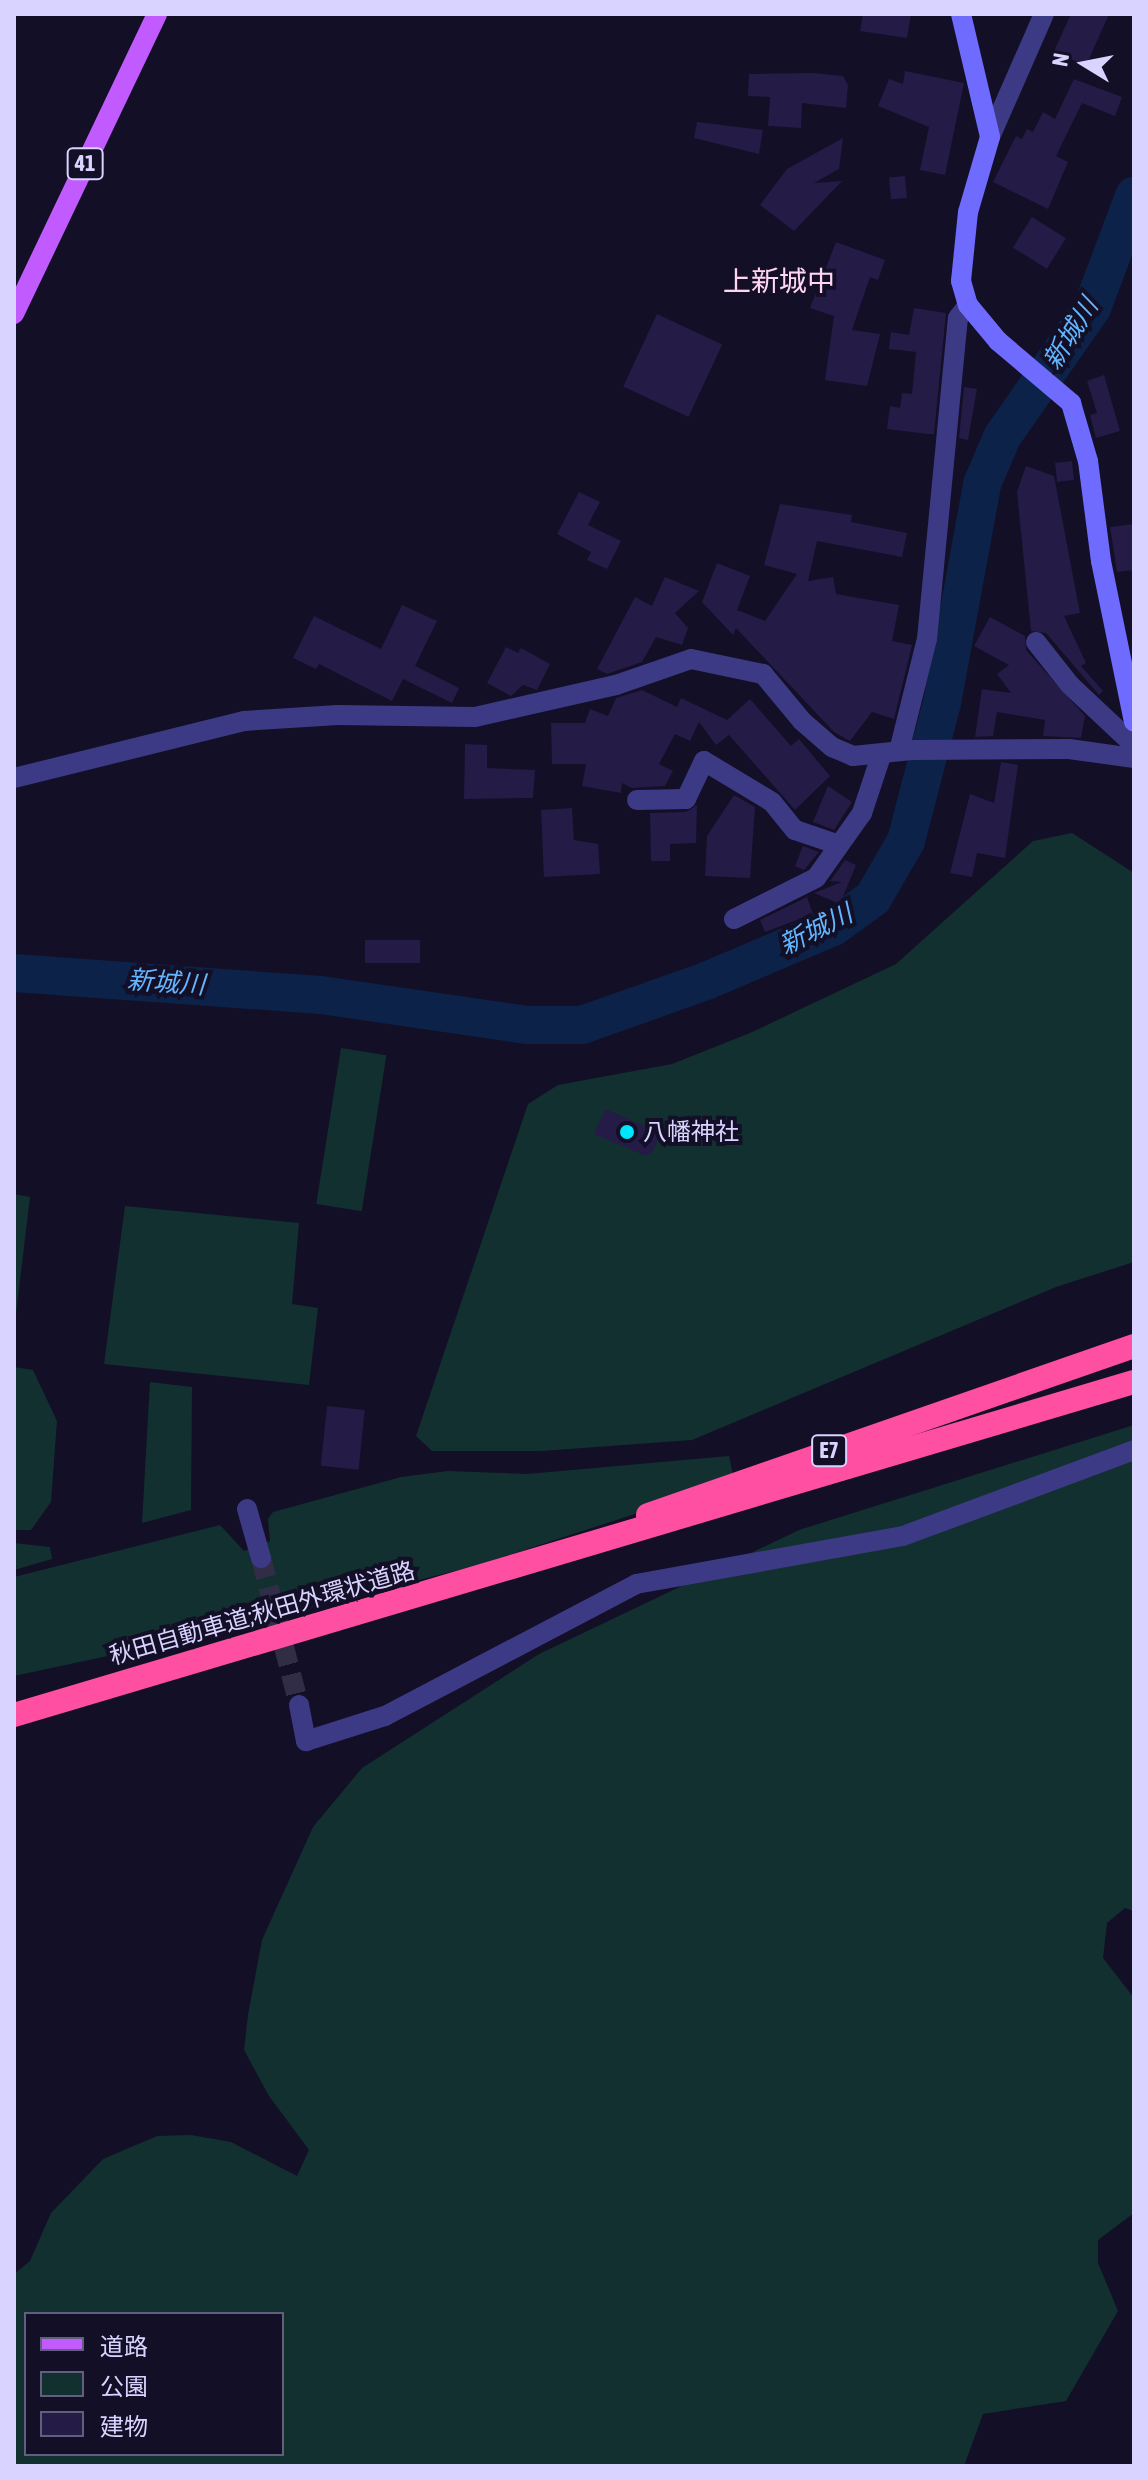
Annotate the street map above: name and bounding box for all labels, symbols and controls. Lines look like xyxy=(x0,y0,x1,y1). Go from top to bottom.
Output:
north arrow xyxy=(1044,24,1124,104)
text: N xyxy=(1046,51,1074,68)
road number: 41 xyxy=(65,146,105,182)
district label: 上新城中 xyxy=(723,264,835,298)
water label: 新城川 xyxy=(1037,293,1105,375)
water label: 新城川 xyxy=(774,898,858,962)
water label: 新城川 xyxy=(126,965,206,1001)
place label: 八幡神社 xyxy=(643,1118,739,1146)
marker: 八幡神社 xyxy=(618,1123,636,1141)
road number: E7 xyxy=(811,1433,847,1469)
street label: 秋田自動車道;秋田外環状道路 xyxy=(106,1556,418,1670)
legend xyxy=(24,2312,284,2456)
text: 道路 xyxy=(100,2333,148,2360)
text: 公園 xyxy=(100,2373,148,2400)
text: 建物 xyxy=(100,2413,148,2440)

